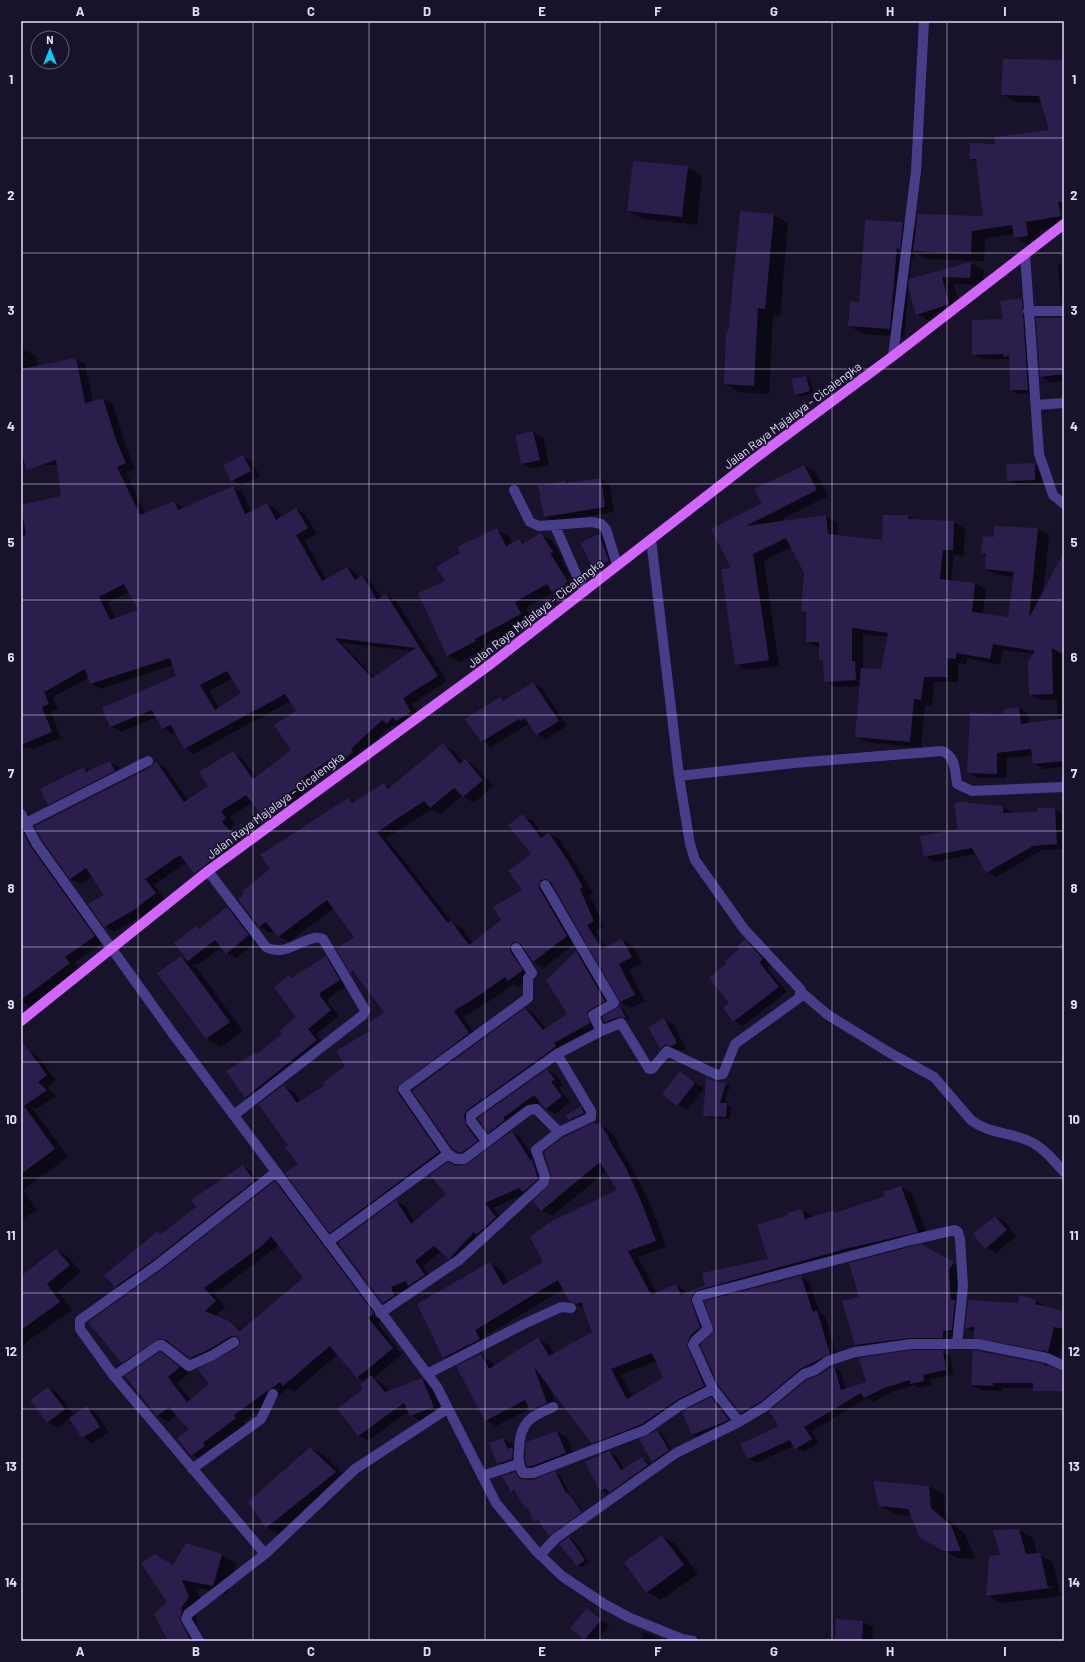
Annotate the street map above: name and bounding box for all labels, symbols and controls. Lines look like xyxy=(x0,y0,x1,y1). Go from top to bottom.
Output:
text: A xyxy=(76,3,85,19)
text: B xyxy=(192,3,200,19)
text: C xyxy=(307,3,315,19)
text: D xyxy=(423,3,431,19)
text: E xyxy=(538,3,546,19)
text: F xyxy=(654,3,662,19)
text: G xyxy=(770,3,778,19)
text: H xyxy=(886,3,894,19)
text: I xyxy=(1003,3,1007,19)
north arrow xyxy=(30,30,70,70)
text: N xyxy=(46,33,54,46)
text: 1 xyxy=(9,71,13,87)
text: 1 xyxy=(1072,71,1076,87)
text: 2 xyxy=(7,187,15,203)
text: 2 xyxy=(1070,187,1078,203)
text: 3 xyxy=(7,302,15,318)
text: 3 xyxy=(1070,302,1078,318)
street label: Jalan Raya Majalaya - Cicalengka xyxy=(720,359,864,471)
text: 4 xyxy=(7,418,15,434)
text: 4 xyxy=(1070,418,1078,434)
text: 5 xyxy=(7,534,15,550)
text: 5 xyxy=(1070,534,1078,550)
street label: Jalan Raya Majalaya - Cicalengka xyxy=(464,556,606,670)
text: 6 xyxy=(8,649,15,665)
text: 6 xyxy=(1071,649,1078,665)
street label: Jalan Raya Majalaya - Cicalengka xyxy=(203,749,347,861)
text: 7 xyxy=(8,765,15,781)
text: 7 xyxy=(1071,765,1078,781)
text: 8 xyxy=(7,880,15,896)
text: 8 xyxy=(1070,880,1078,896)
text: 9 xyxy=(8,996,15,1012)
text: 9 xyxy=(1071,996,1078,1012)
text: 10 xyxy=(5,1111,17,1127)
text: 10 xyxy=(1068,1111,1080,1127)
text: 11 xyxy=(6,1227,16,1243)
text: 11 xyxy=(1069,1227,1079,1243)
text: 12 xyxy=(5,1343,17,1359)
text: 12 xyxy=(1068,1343,1080,1359)
text: 13 xyxy=(5,1458,17,1474)
text: 13 xyxy=(1068,1458,1080,1474)
text: 14 xyxy=(5,1574,17,1590)
text: 14 xyxy=(1068,1574,1080,1590)
text: A xyxy=(76,1643,85,1659)
text: B xyxy=(192,1643,200,1659)
text: C xyxy=(307,1643,315,1659)
text: D xyxy=(423,1643,431,1659)
text: E xyxy=(538,1643,546,1659)
text: F xyxy=(654,1643,662,1659)
text: G xyxy=(770,1643,778,1659)
text: H xyxy=(886,1643,894,1659)
text: I xyxy=(1003,1643,1007,1659)

